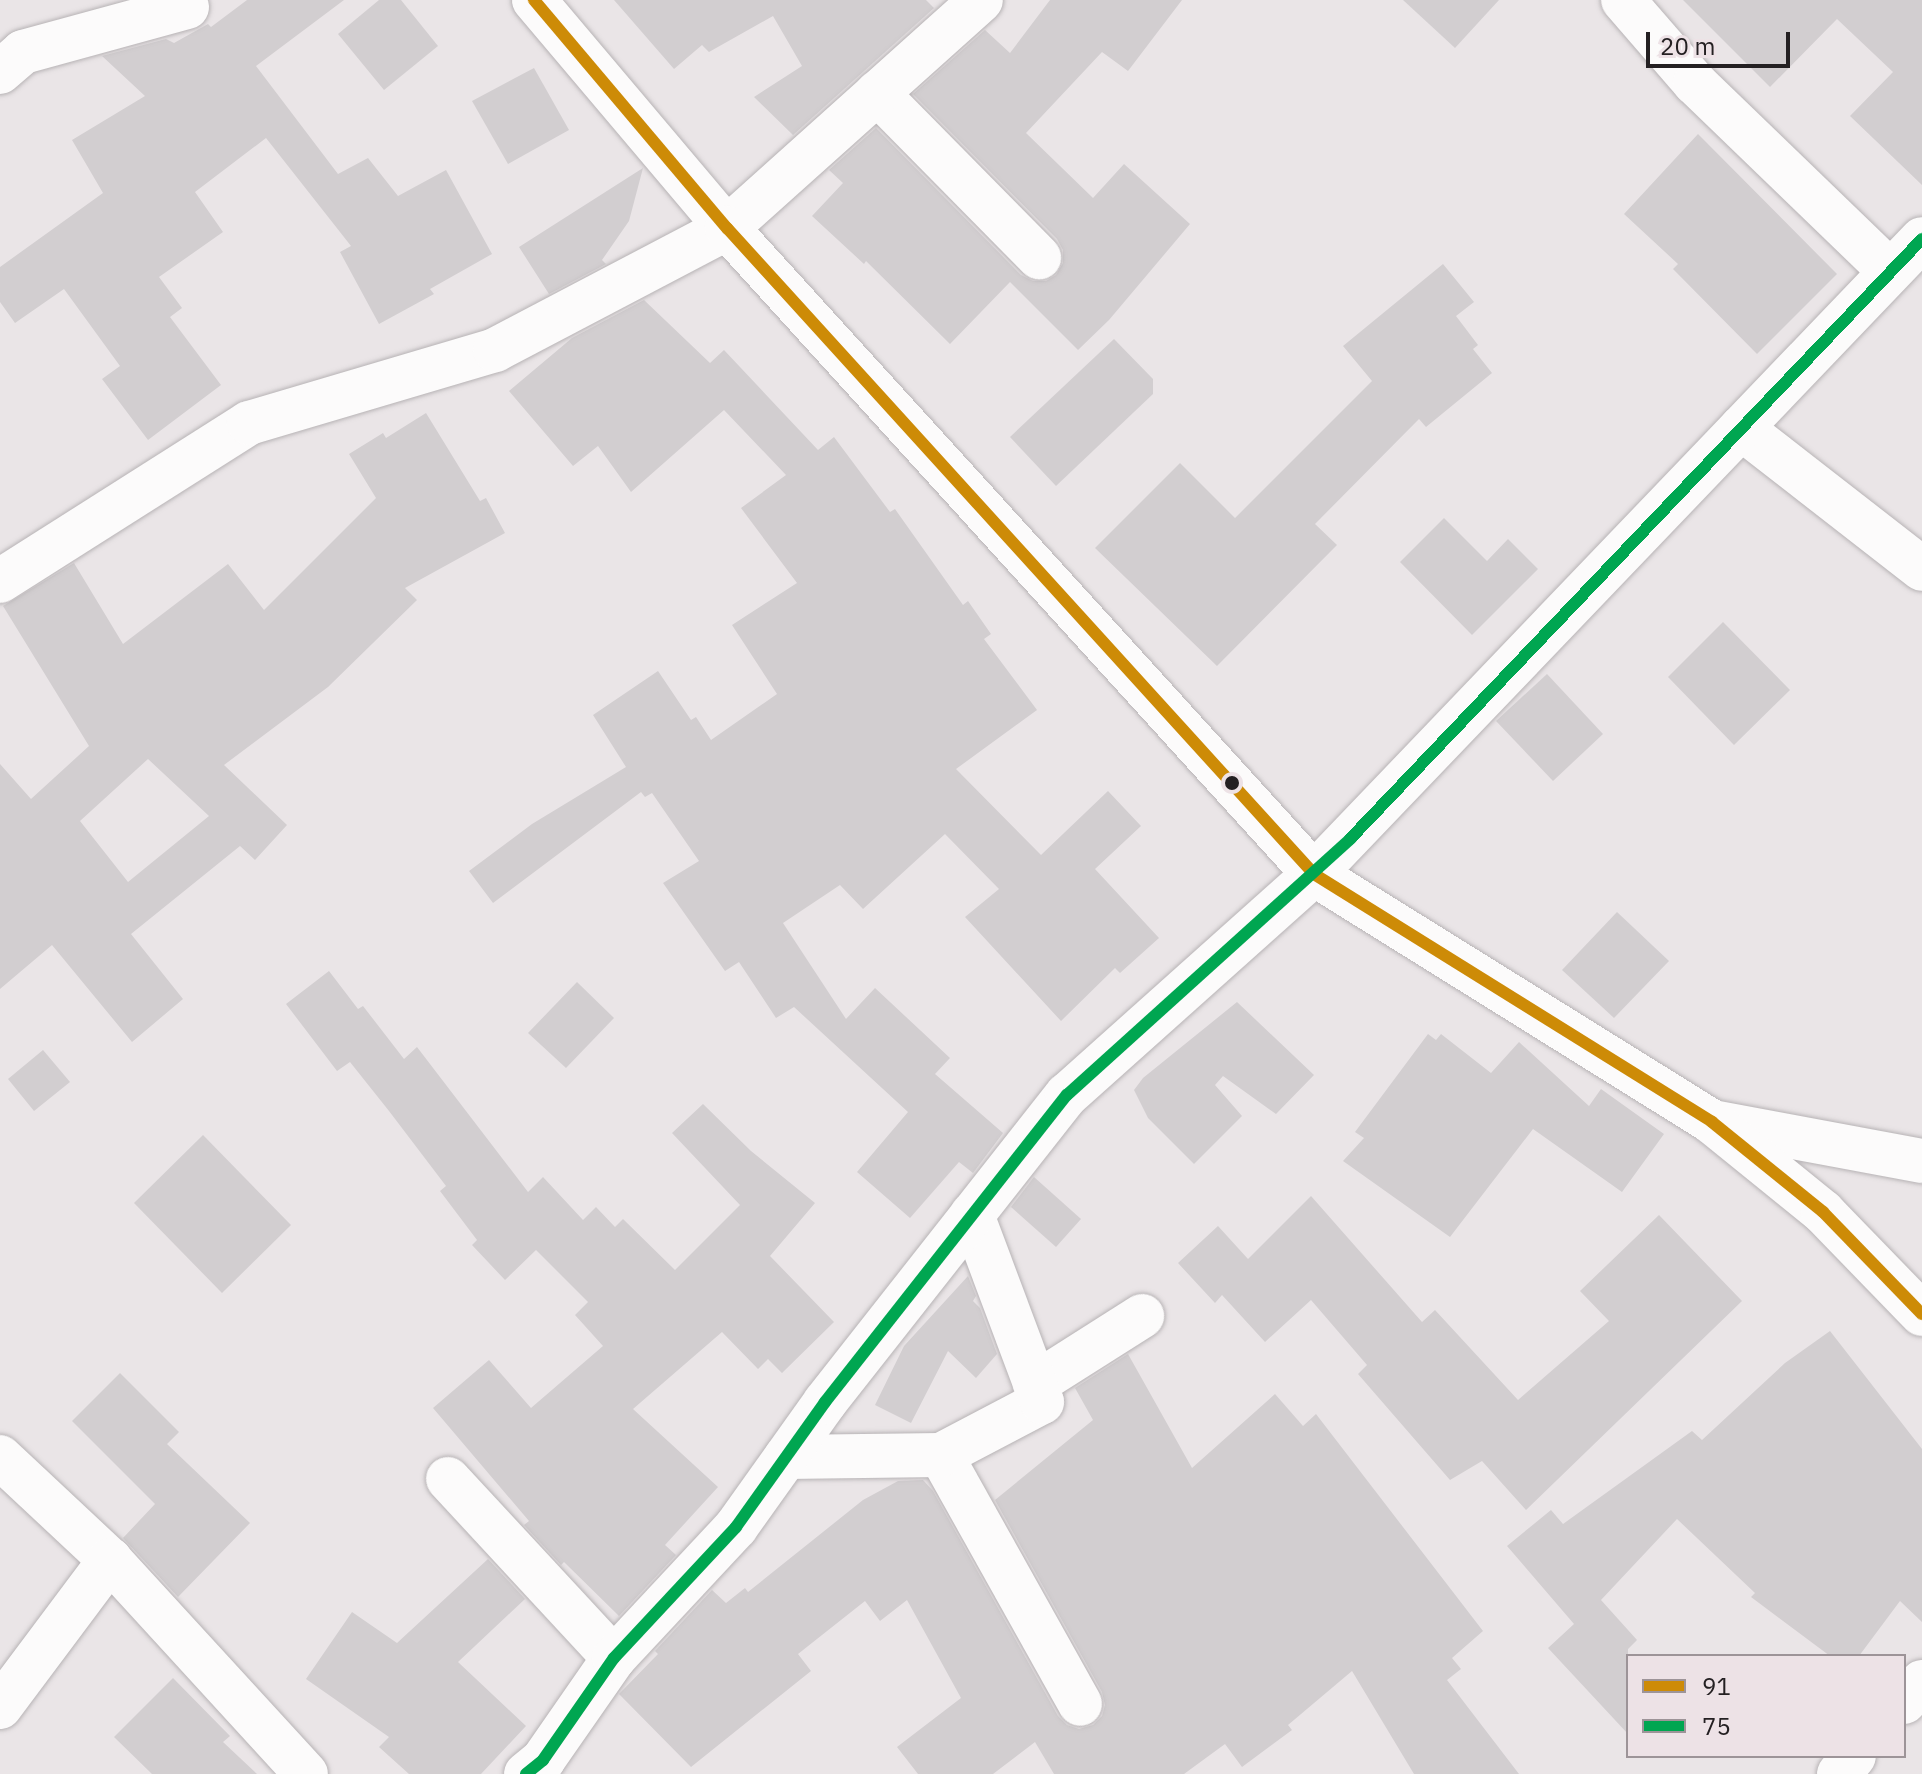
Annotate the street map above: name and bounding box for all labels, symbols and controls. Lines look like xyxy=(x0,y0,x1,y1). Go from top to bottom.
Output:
scale bar xyxy=(1650,16,1794,66)
text: 20 m xyxy=(1660,30,1715,62)
unlabelled marker xyxy=(1224,775,1240,791)
legend xyxy=(1626,1654,1906,1758)
text: 91 xyxy=(1702,1670,1731,1702)
text: 75 xyxy=(1702,1710,1731,1742)

